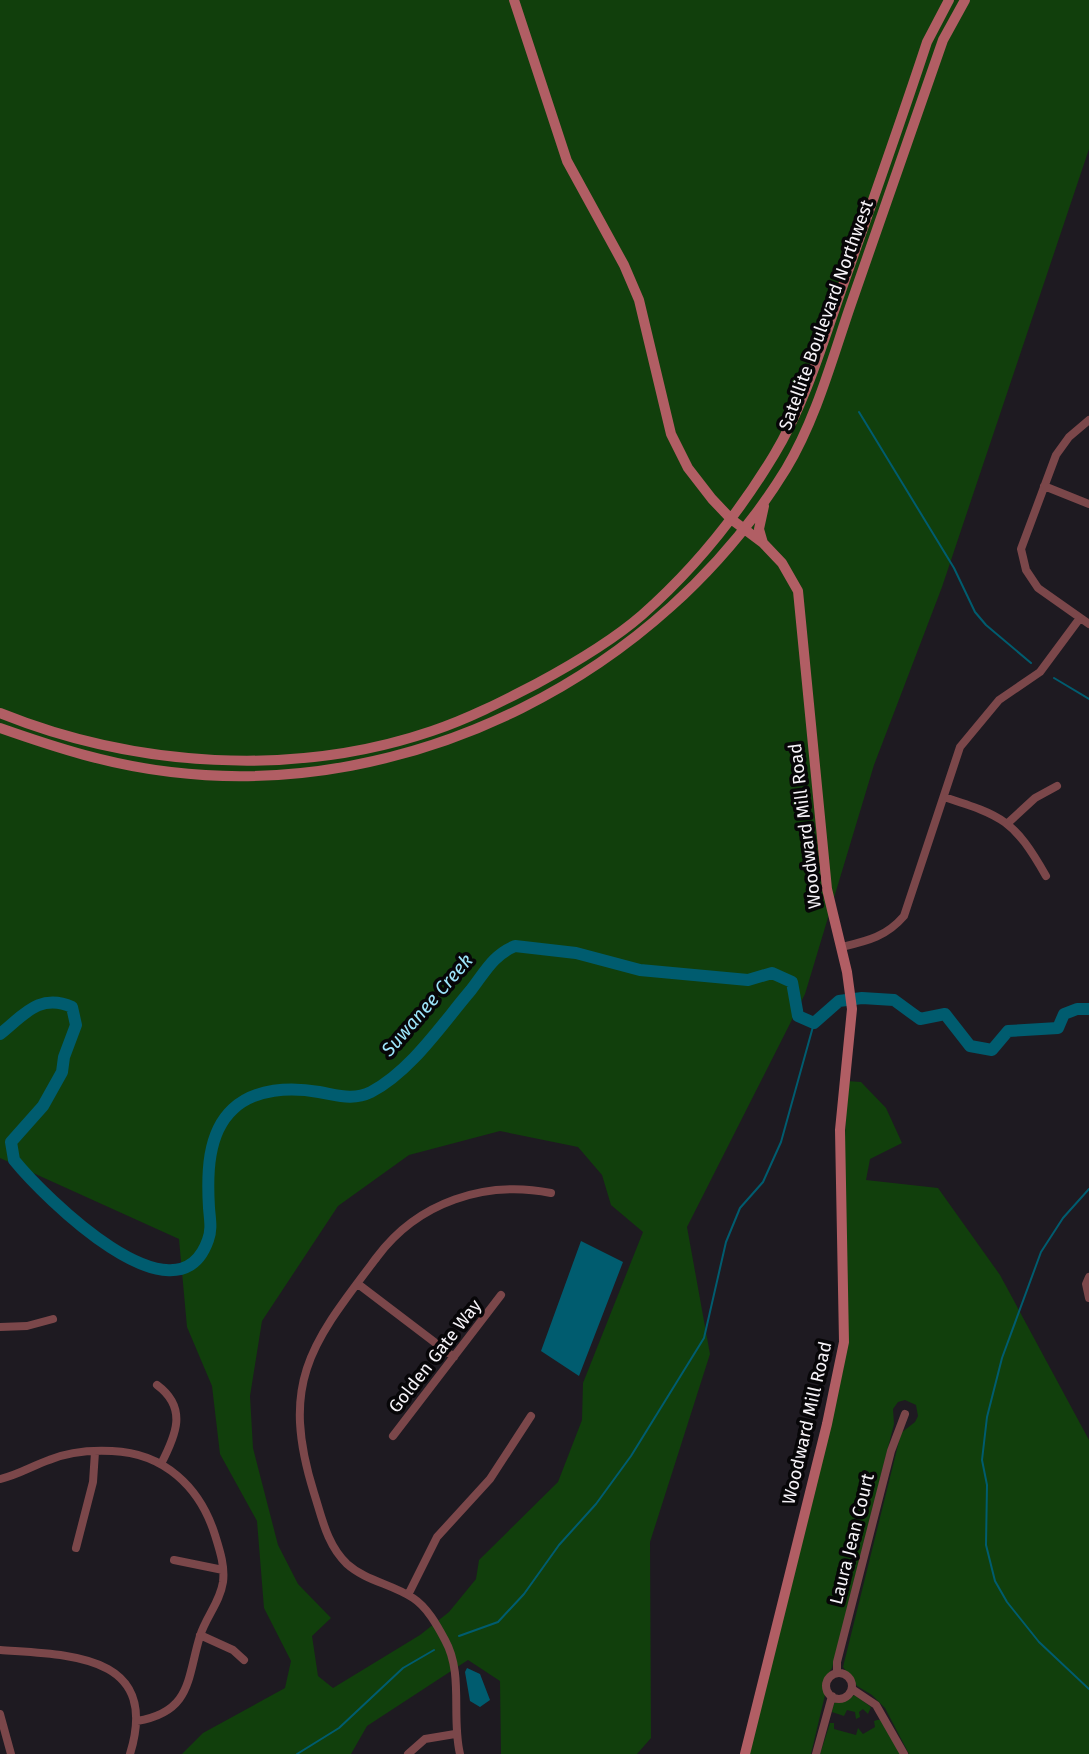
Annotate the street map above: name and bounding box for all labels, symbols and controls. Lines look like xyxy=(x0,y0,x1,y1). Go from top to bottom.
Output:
street label: Satellite Boulevard Northwest xyxy=(774,196,878,433)
street label: Woodward Mill Road xyxy=(784,742,826,910)
water label: Suwanee Creek xyxy=(376,949,478,1062)
street label: Golden Gate Way xyxy=(384,1295,486,1417)
street label: Woodward Mill Road xyxy=(778,1339,836,1507)
street label: Laura Jean Court xyxy=(825,1471,879,1607)

